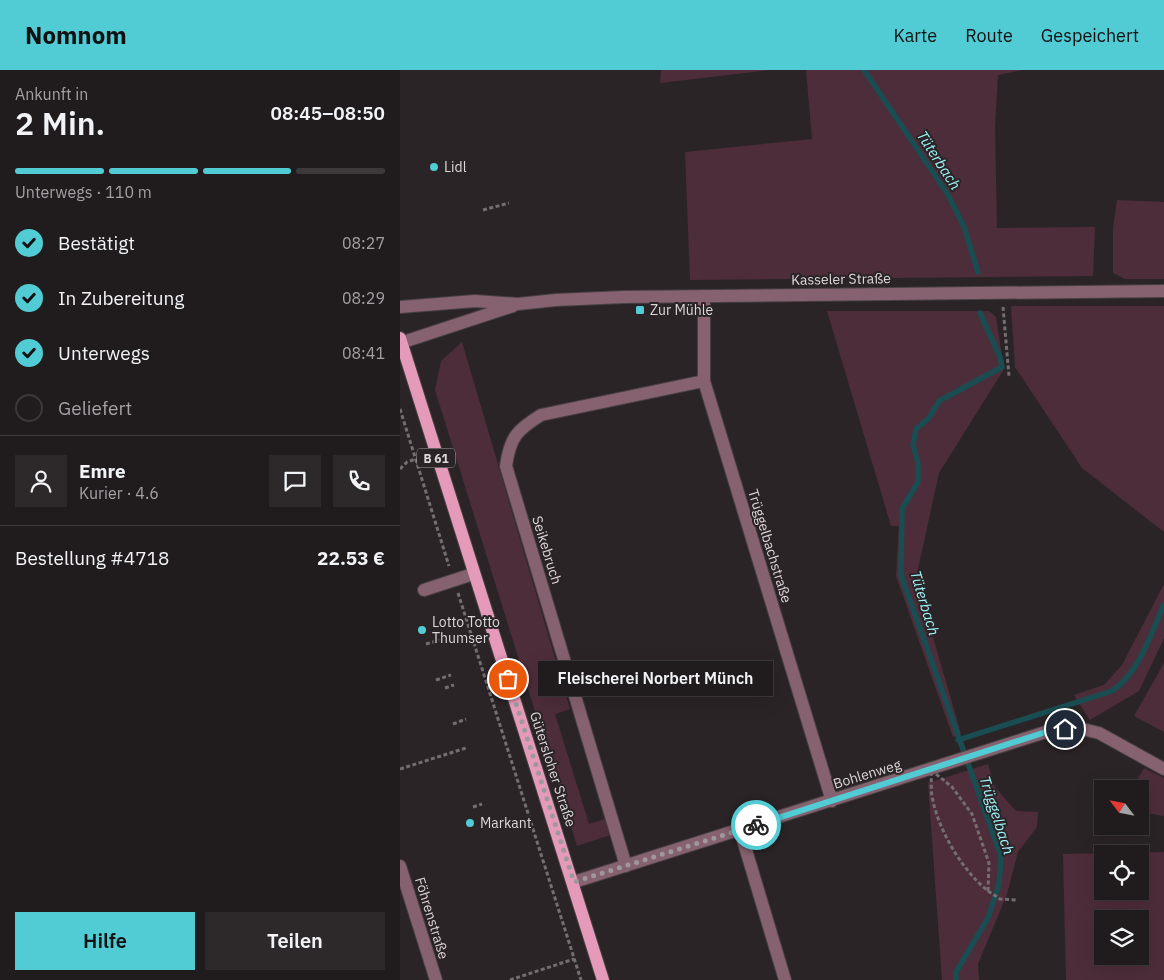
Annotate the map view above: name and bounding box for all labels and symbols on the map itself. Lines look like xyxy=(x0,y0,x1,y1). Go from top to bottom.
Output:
water label: Tüterbach xyxy=(913,127,965,193)
place label: Lidl xyxy=(444,158,467,176)
marker: Lidl xyxy=(428,161,440,173)
street label: Kasseler Straße xyxy=(791,269,891,289)
place label: Zur Mühle xyxy=(650,301,714,319)
marker: Zur Mühle xyxy=(634,304,646,316)
road number: B 61 xyxy=(417,448,455,468)
street label: Trüggelbachstraße xyxy=(744,487,796,605)
street label: Seikebruch xyxy=(528,514,566,586)
water label: Tüterbach xyxy=(906,568,944,638)
place label: Lotto Totto Thumser xyxy=(432,613,500,647)
marker: Lotto Totto Thumser xyxy=(416,624,428,636)
pin xyxy=(487,658,529,700)
callout: Fleischerei Norbert Münch xyxy=(538,662,773,696)
pin xyxy=(1044,708,1086,750)
street label: Gütersloher Straße xyxy=(526,709,580,829)
street label: Bohlenweg xyxy=(831,755,904,793)
water label: Trüggelbach xyxy=(975,773,1019,857)
north arrow xyxy=(1094,780,1149,835)
courier xyxy=(731,800,781,850)
place label: Markant xyxy=(480,814,532,832)
marker: Markant xyxy=(464,817,476,829)
street label: Föhrenstraße xyxy=(411,875,453,961)

